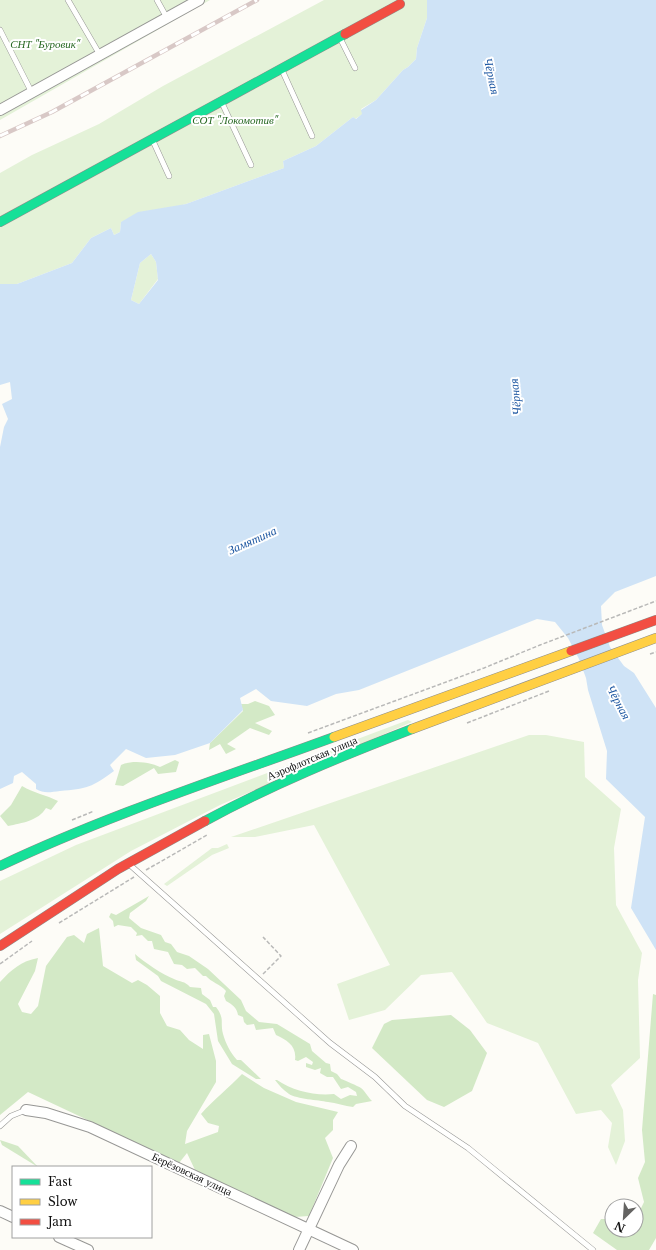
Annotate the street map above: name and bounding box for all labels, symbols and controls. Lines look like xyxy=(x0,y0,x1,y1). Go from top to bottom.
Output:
park label: СНТ "Буровик" xyxy=(10,37,81,51)
water label: Чёрная xyxy=(481,56,503,96)
park label: СОТ "Локомотив" xyxy=(192,113,279,127)
water label: Чёрная xyxy=(506,377,524,416)
water label: Замятина xyxy=(225,523,279,557)
water label: Чёрная xyxy=(604,682,635,722)
street label: Аэрофлотская улица xyxy=(265,733,359,783)
street label: Берёзовская улица xyxy=(150,1149,234,1199)
legend xyxy=(12,1166,152,1238)
text: Fast xyxy=(48,1174,73,1189)
text: Slow xyxy=(48,1194,78,1209)
north arrow xyxy=(604,1198,644,1238)
text: Jam xyxy=(46,1214,72,1229)
text: N xyxy=(612,1218,627,1236)

